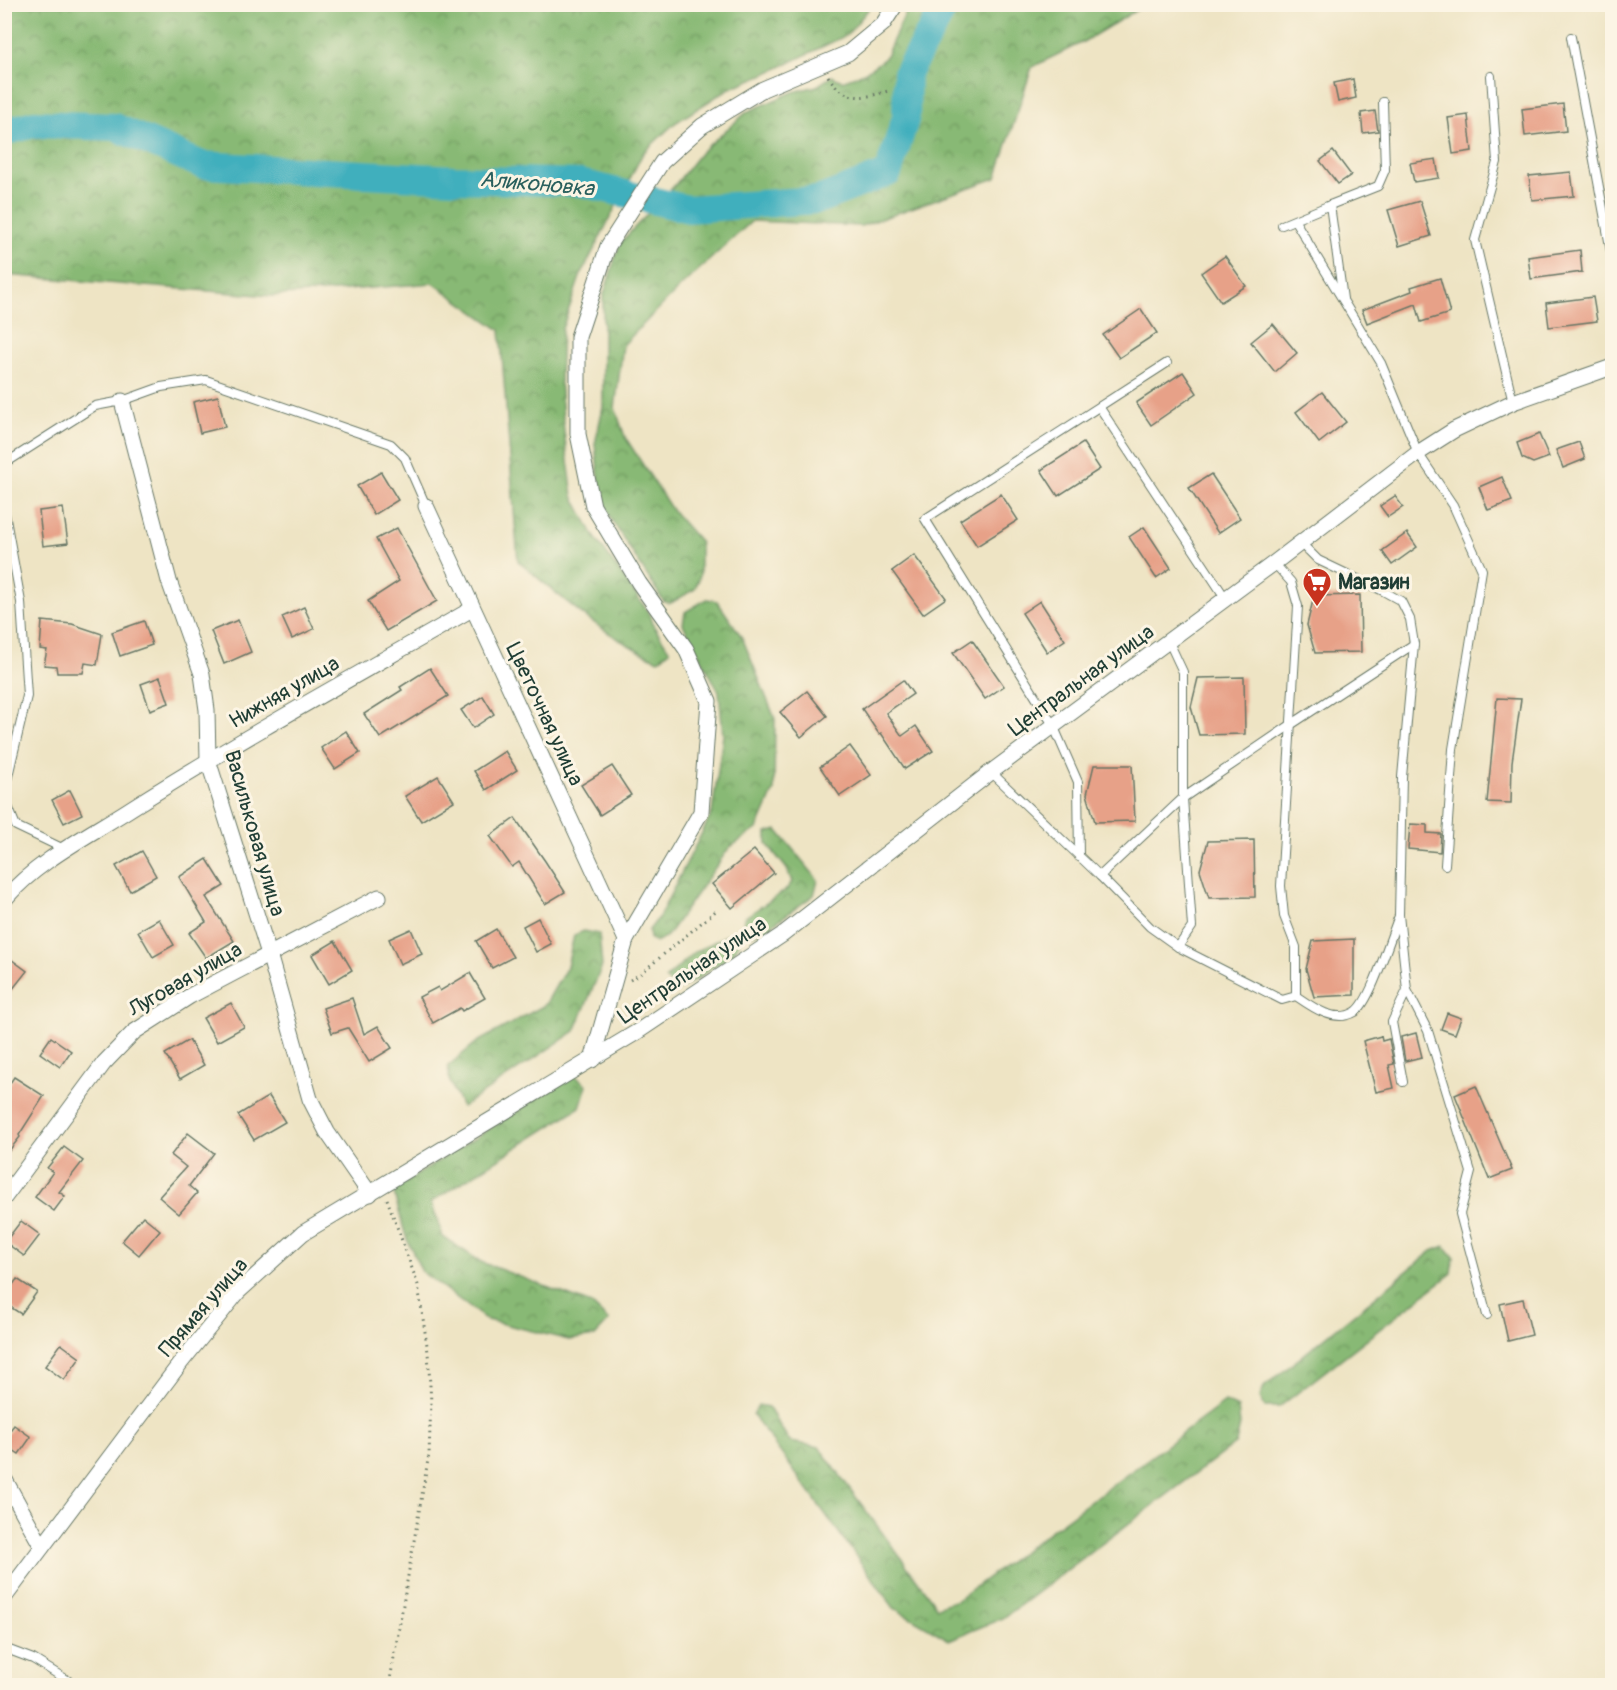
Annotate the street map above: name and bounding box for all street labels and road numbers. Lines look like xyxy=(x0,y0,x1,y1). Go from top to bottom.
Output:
street label: Центральная улица xyxy=(1003,618,1159,742)
street label: Цветочная улица xyxy=(500,638,590,790)
street label: Нижняя улица xyxy=(224,650,344,735)
street label: Васильковая улица xyxy=(218,747,291,919)
street label: Центральная улица xyxy=(613,911,772,1030)
street label: Луговая улица xyxy=(123,936,247,1023)
street label: Прямая улица xyxy=(153,1252,254,1362)

